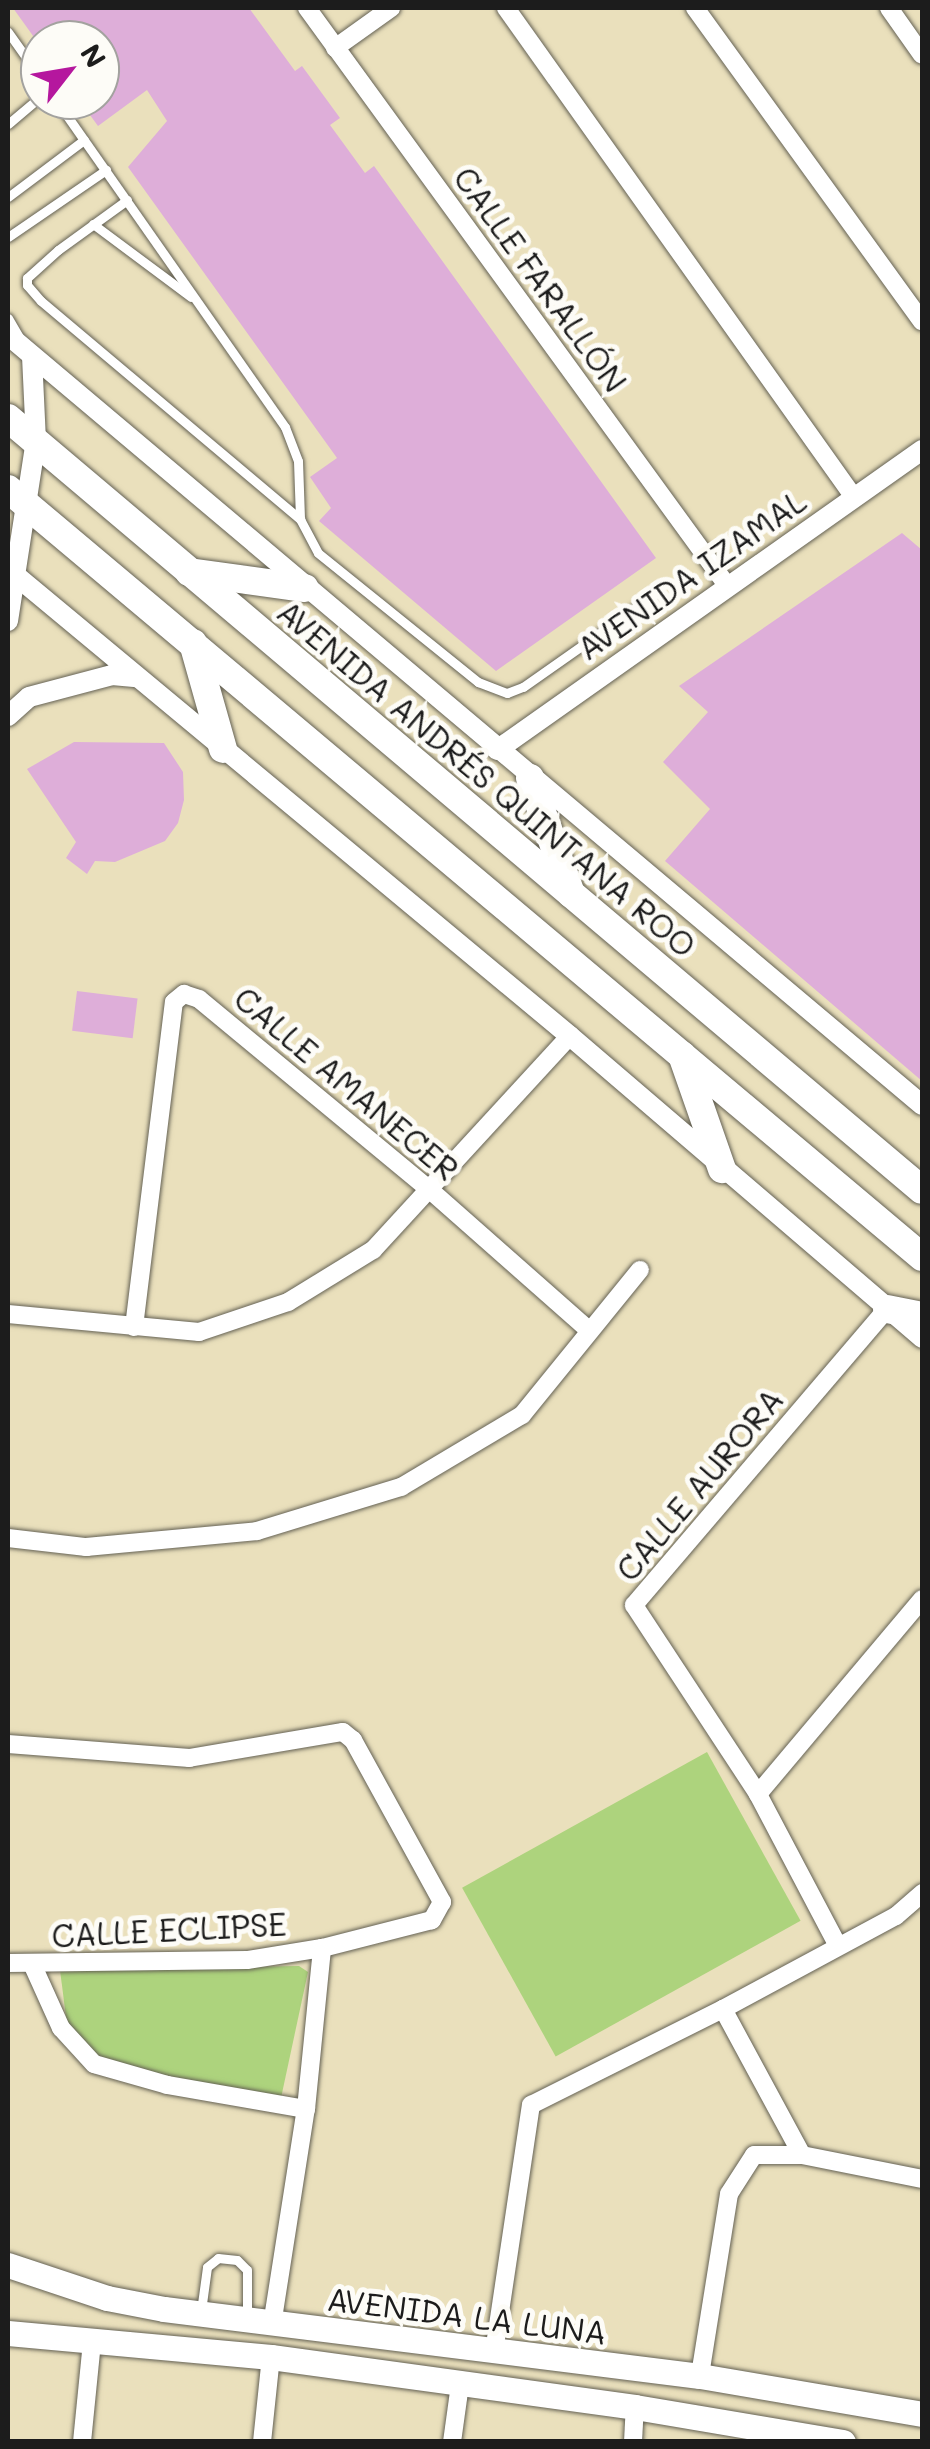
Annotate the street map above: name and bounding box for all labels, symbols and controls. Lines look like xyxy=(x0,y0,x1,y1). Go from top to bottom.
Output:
north arrow xyxy=(20,20,120,120)
text: N xyxy=(73,37,115,74)
street label: CALLE FARALLÓN xyxy=(446,159,636,399)
street label: AVENIDA IZAMAL xyxy=(569,481,813,667)
street label: AVENIDA ANDRÉS QUINTANA ROO xyxy=(270,592,704,964)
street label: CALLE AMANECER xyxy=(227,978,467,1188)
street label: CALLE AURORA xyxy=(607,1380,791,1588)
street label: CALLE ECLIPSE xyxy=(51,1904,287,1954)
street label: AVENIDA LA LUNA xyxy=(325,2279,609,2351)

